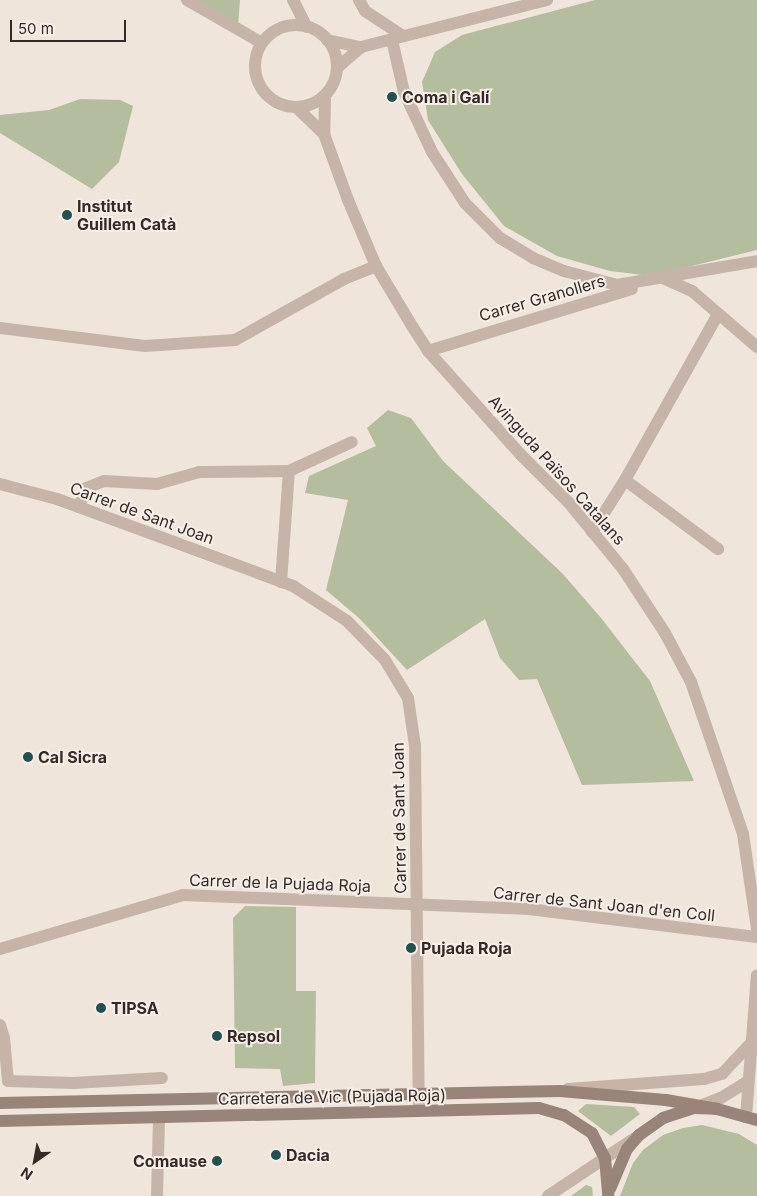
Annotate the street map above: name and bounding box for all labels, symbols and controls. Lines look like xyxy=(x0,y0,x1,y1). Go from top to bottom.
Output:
scale bar xyxy=(12,10,129,42)
text: 50 m xyxy=(18,19,54,38)
place label: Coma i Galí xyxy=(402,87,489,107)
marker: Coma i Galí xyxy=(386,91,398,103)
place label: Institut Guillem Catà xyxy=(77,196,176,234)
marker: Institut Guillem Catà xyxy=(61,209,73,221)
street label: Carrer Granollers xyxy=(477,271,607,325)
street label: Avinguda Països Catalans xyxy=(485,391,629,549)
street label: Carrer de Sant Joan xyxy=(67,478,217,548)
street label: Carrer de Sant Joan xyxy=(388,742,410,894)
place label: Cal Sicra xyxy=(38,747,107,767)
marker: Cal Sicra xyxy=(22,751,34,763)
street label: Carrer de la Pujada Roja xyxy=(189,870,371,896)
street label: Carrer de Sant Joan d'en Coll xyxy=(492,883,716,925)
place label: Pujada Roja xyxy=(421,938,512,958)
marker: Pujada Roja xyxy=(405,942,417,954)
place label: TIPSA xyxy=(111,998,159,1018)
marker: TIPSA xyxy=(95,1002,107,1014)
place label: Repsol xyxy=(227,1026,280,1046)
marker: Repsol xyxy=(211,1030,223,1042)
street label: Carretera de Vic (Pujada Roja) xyxy=(218,1085,446,1109)
north arrow xyxy=(10,1136,60,1186)
place label: Dacia xyxy=(286,1145,330,1165)
marker: Dacia xyxy=(270,1149,282,1161)
place label: Comause xyxy=(133,1151,207,1171)
marker: Comause xyxy=(211,1155,223,1167)
text: N xyxy=(17,1164,36,1184)

